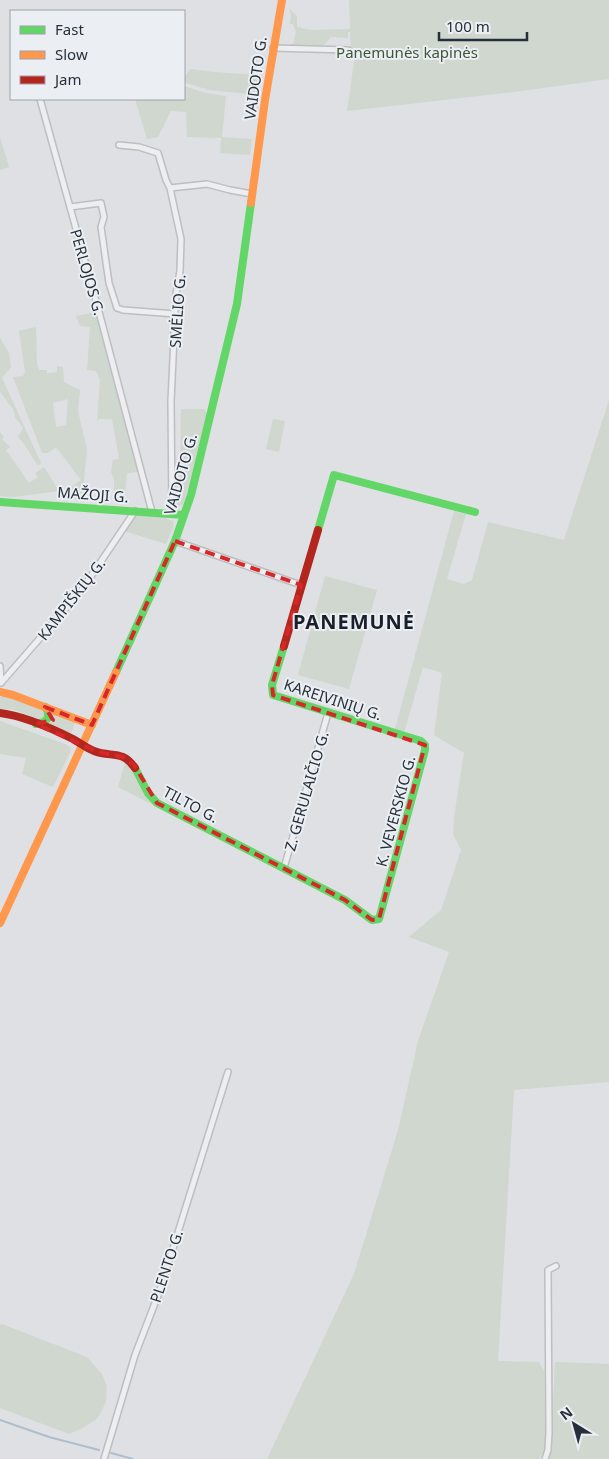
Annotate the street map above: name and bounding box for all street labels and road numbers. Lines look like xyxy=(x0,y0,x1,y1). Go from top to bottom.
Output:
street label: VAIDOTO G. xyxy=(239,35,271,121)
street label: PERLOJOS G. xyxy=(66,227,110,317)
street label: SMĖLIO G. xyxy=(164,274,190,348)
street label: VAIDOTO G. xyxy=(159,431,201,517)
street label: MAŽOJI G. xyxy=(57,482,129,506)
street label: KAMPIŠKIŲ G. xyxy=(33,554,109,644)
street label: KAREIVINIŲ G. xyxy=(281,674,385,724)
street label: Z. GERULAIČIO G. xyxy=(279,729,333,853)
street label: K. VEVERSKIO G. xyxy=(371,753,419,869)
street label: TILTO G. xyxy=(160,781,222,827)
street label: PLENTO G. xyxy=(145,1227,187,1305)

